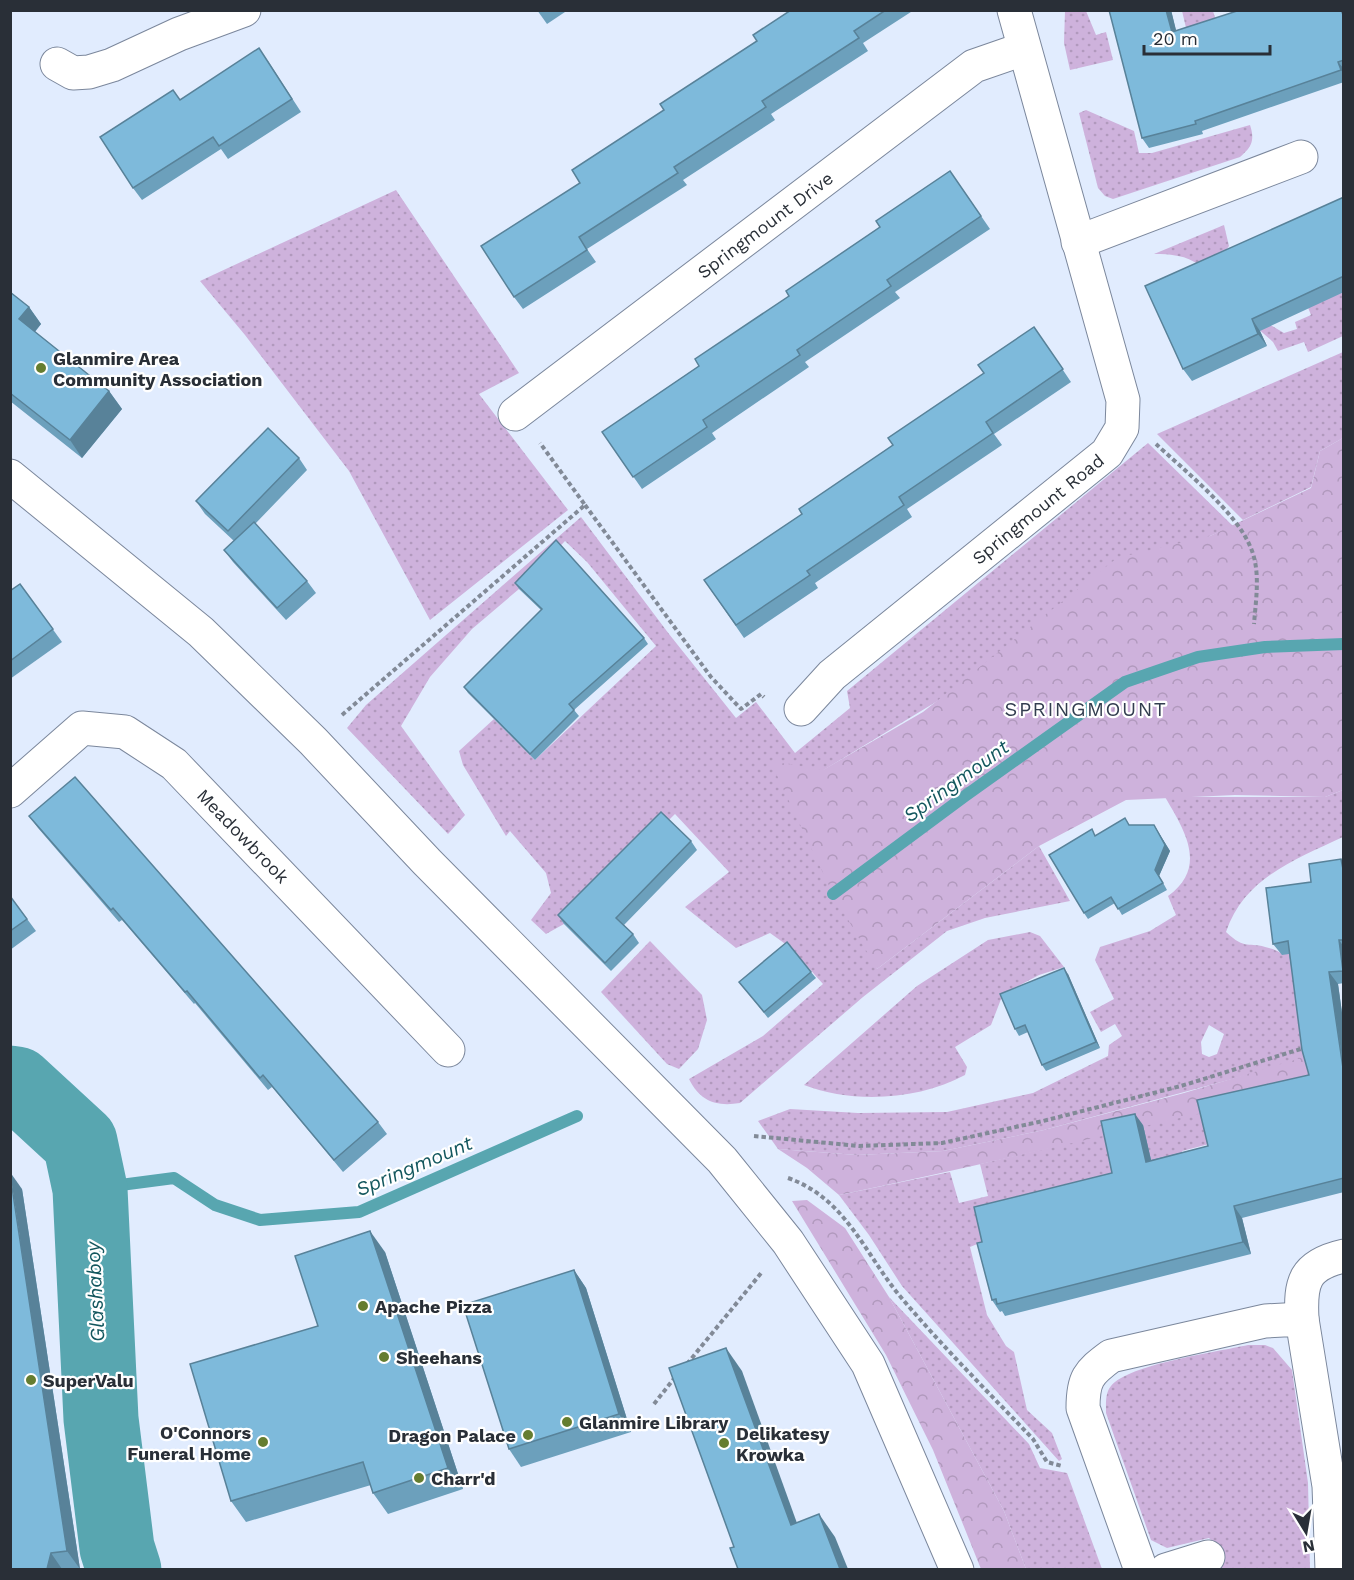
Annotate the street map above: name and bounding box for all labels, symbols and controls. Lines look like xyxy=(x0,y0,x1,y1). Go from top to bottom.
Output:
scale bar xyxy=(1144,18,1270,56)
text: 20 m xyxy=(1153,28,1198,49)
street label: Springmount Drive xyxy=(693,167,837,283)
place label: Glanmire Area Community Association xyxy=(53,348,262,390)
marker: Glanmire Area Community Association xyxy=(34,361,48,375)
street label: Springmount Road xyxy=(968,449,1108,569)
district label: SPRINGMOUNT xyxy=(1005,697,1167,721)
water label: Springmount xyxy=(899,734,1014,827)
street label: Meadowbrook xyxy=(193,785,293,887)
water label: Springmount xyxy=(352,1130,477,1201)
water label: Glashaboy xyxy=(80,1239,110,1343)
place label: Apache Pizza xyxy=(375,1296,493,1317)
marker: Apache Pizza xyxy=(356,1299,370,1313)
place label: Sheehans xyxy=(396,1347,482,1368)
marker: Sheehans xyxy=(377,1350,391,1364)
place label: SuperValu xyxy=(43,1370,134,1391)
marker: SuperValu xyxy=(24,1373,38,1387)
place label: Glanmire Library xyxy=(579,1412,729,1433)
marker: Glanmire Library xyxy=(560,1415,574,1429)
place label: O'Connors Funeral Home xyxy=(127,1422,251,1464)
place label: Delikatesy Krowka xyxy=(736,1423,830,1465)
place label: Dragon Palace xyxy=(388,1425,516,1446)
marker: Dragon Palace xyxy=(521,1428,535,1442)
marker: O'Connors Funeral Home xyxy=(256,1435,270,1449)
marker: Delikatesy Krowka xyxy=(717,1436,731,1450)
place label: Charr'd xyxy=(431,1468,496,1489)
marker: Charr'd xyxy=(412,1471,426,1485)
north arrow xyxy=(1276,1502,1336,1562)
text: N xyxy=(1301,1536,1316,1557)

